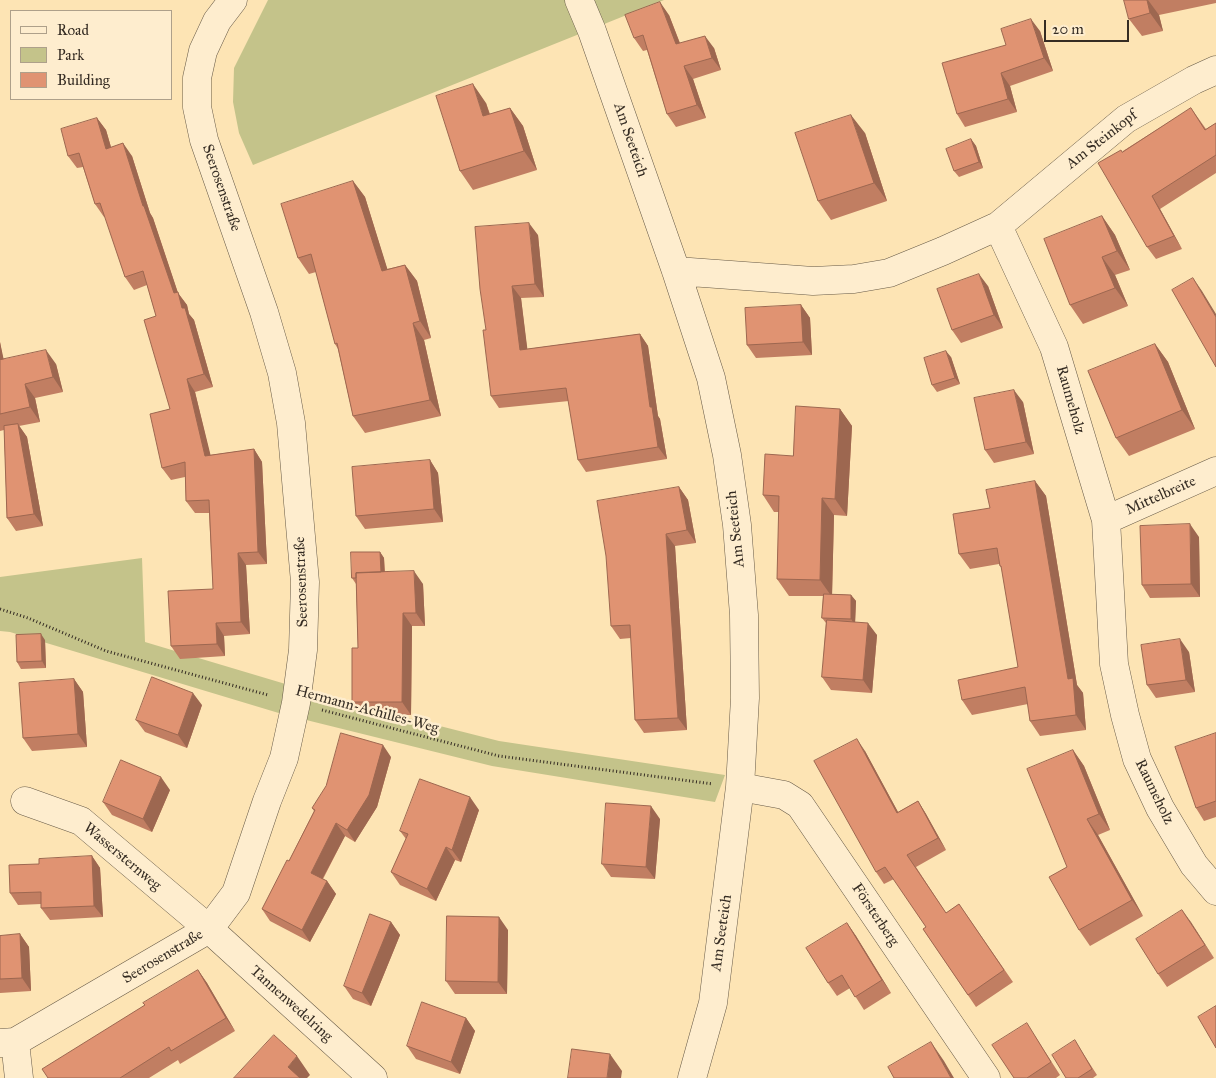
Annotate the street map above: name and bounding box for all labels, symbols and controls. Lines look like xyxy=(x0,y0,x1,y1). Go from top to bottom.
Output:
legend xyxy=(10,10,172,100)
scale bar xyxy=(1046,10,1131,42)
text: 20 m xyxy=(1052,20,1084,38)
text: Road xyxy=(57,21,89,39)
text: Park xyxy=(57,46,84,64)
text: Building xyxy=(57,71,110,89)
street label: Am Seeteich xyxy=(609,101,651,179)
street label: Am Steinkopf xyxy=(1063,107,1141,173)
street label: Seerosenstraße xyxy=(198,142,244,234)
street label: Raumeholz xyxy=(1052,364,1088,436)
street label: Mittelbreite xyxy=(1123,473,1199,519)
street label: Am Seeteich xyxy=(723,490,749,568)
street label: Seerosenstraße xyxy=(291,536,313,628)
street label: Hermann-Achilles-Weg xyxy=(293,682,441,738)
street label: Raumeholz xyxy=(1130,756,1178,828)
street label: Wassersternweg xyxy=(79,819,165,895)
street label: Försterberg xyxy=(847,880,903,950)
street label: Am Seeteich xyxy=(708,893,736,973)
street label: Seerosenstraße xyxy=(119,926,207,988)
street label: Tannenwedelring xyxy=(246,962,336,1046)

